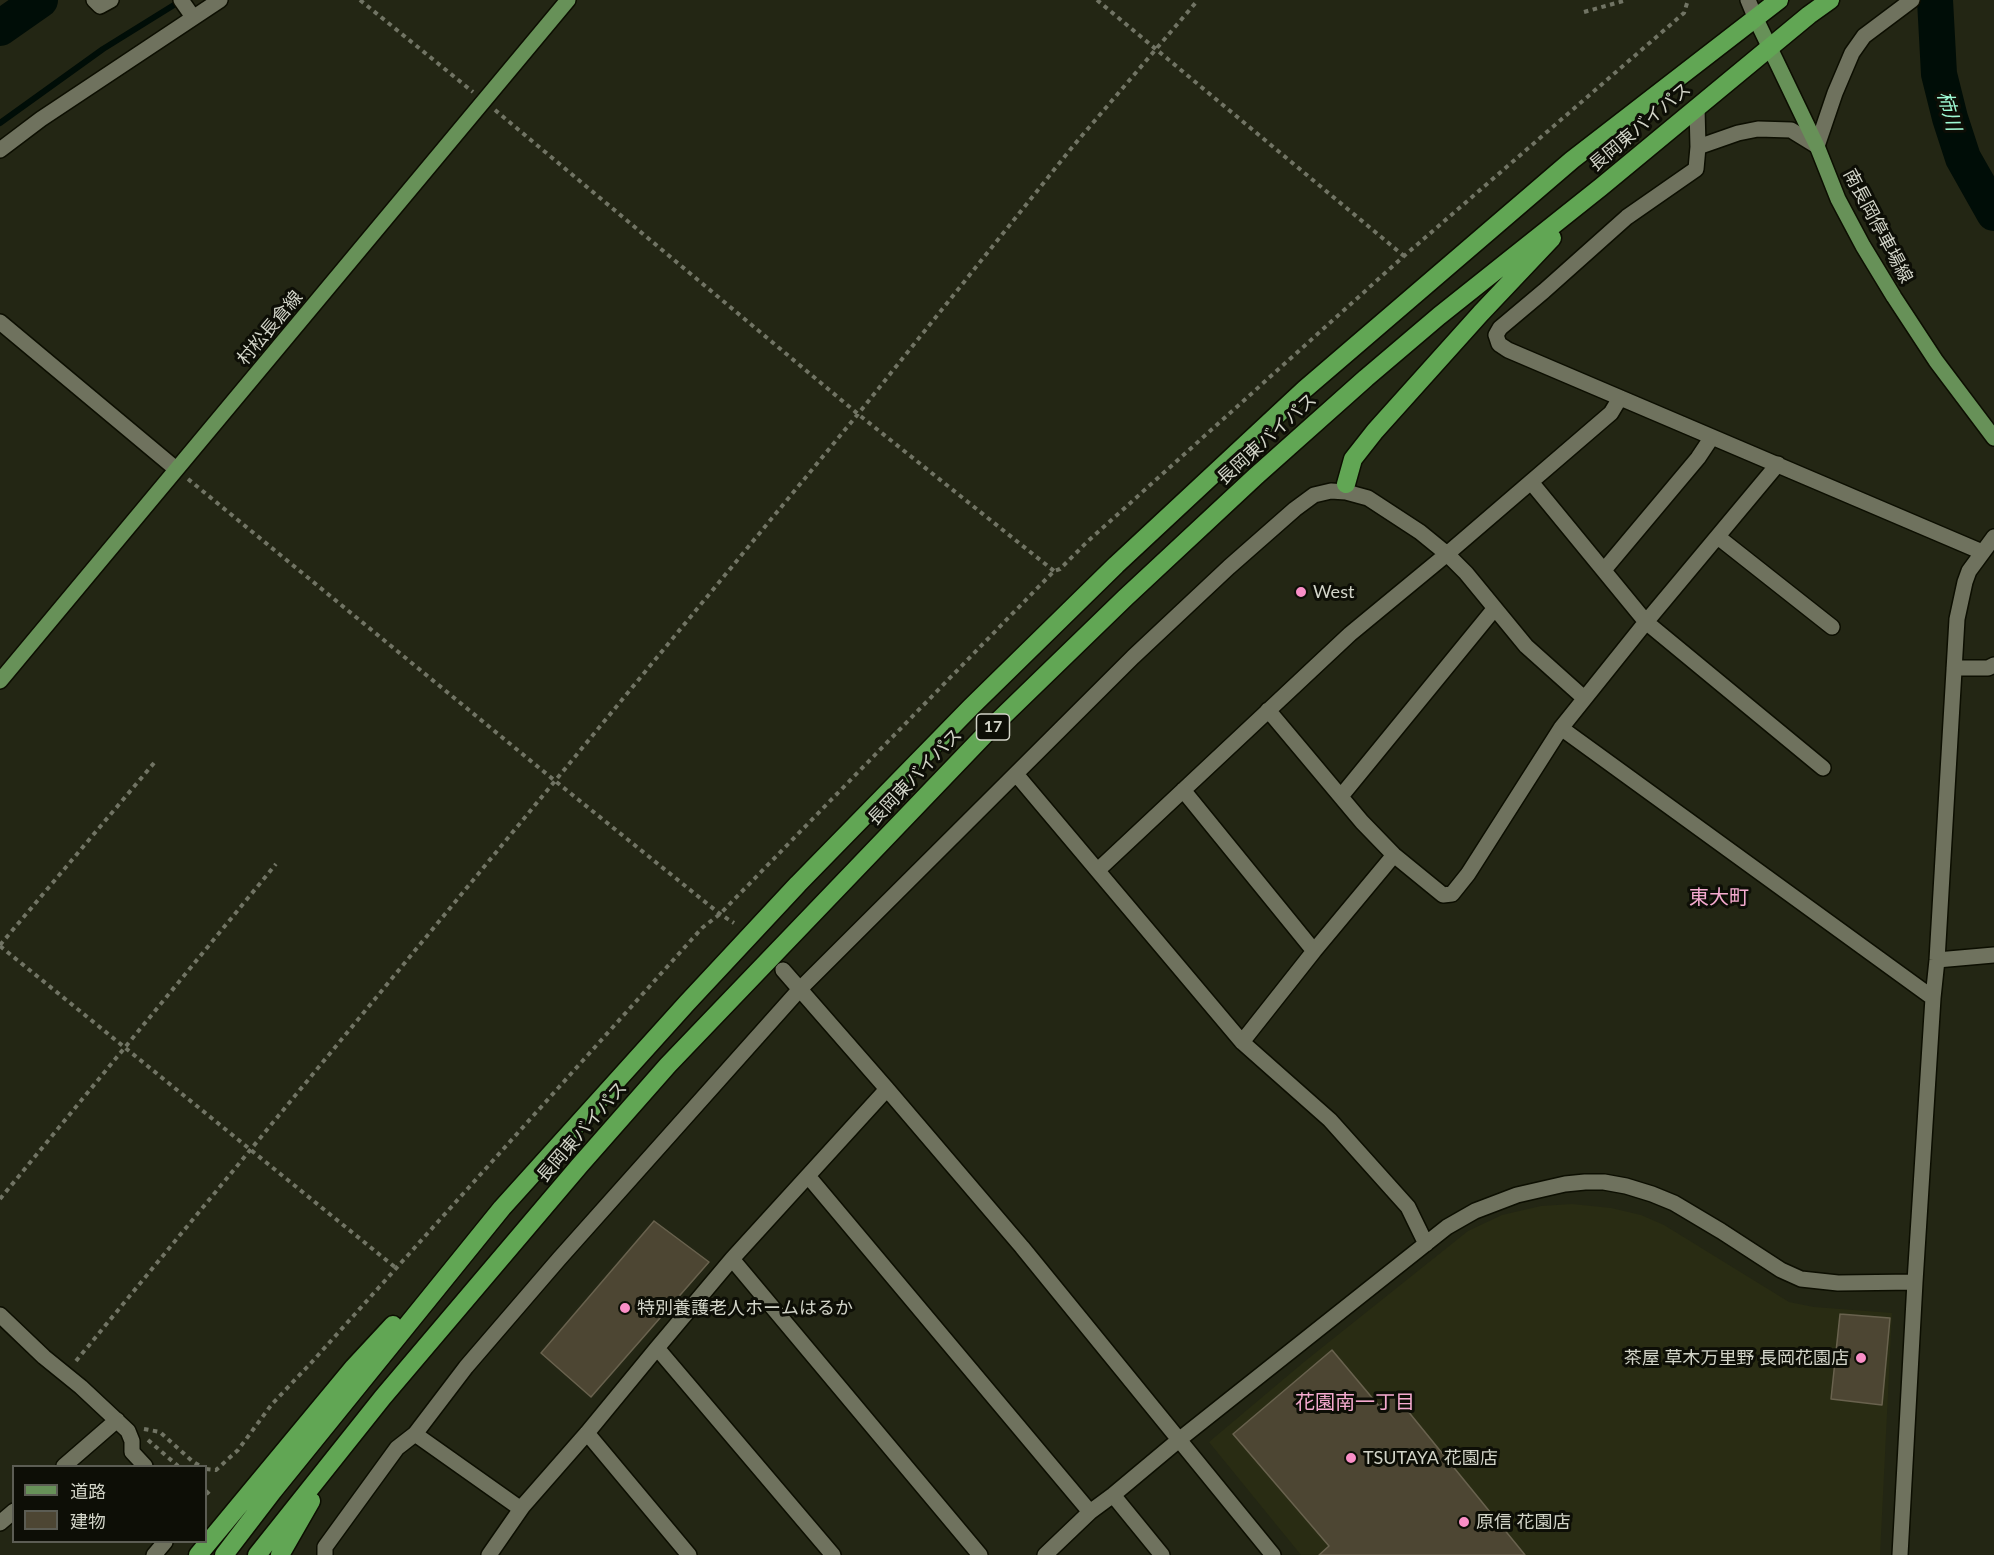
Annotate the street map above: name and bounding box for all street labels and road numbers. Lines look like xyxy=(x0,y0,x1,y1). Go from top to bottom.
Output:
street label: 長岡東バイパス xyxy=(1585,78,1695,176)
street label: 南長岡停車場線 xyxy=(1839,165,1917,287)
street label: 村松長倉線 xyxy=(233,287,307,369)
street label: 長岡東バイパス xyxy=(1213,389,1321,489)
road number: 17 xyxy=(976,714,1010,740)
street label: 長岡東バイパス xyxy=(863,724,967,830)
street label: 長岡東バイパス xyxy=(533,1077,631,1187)

